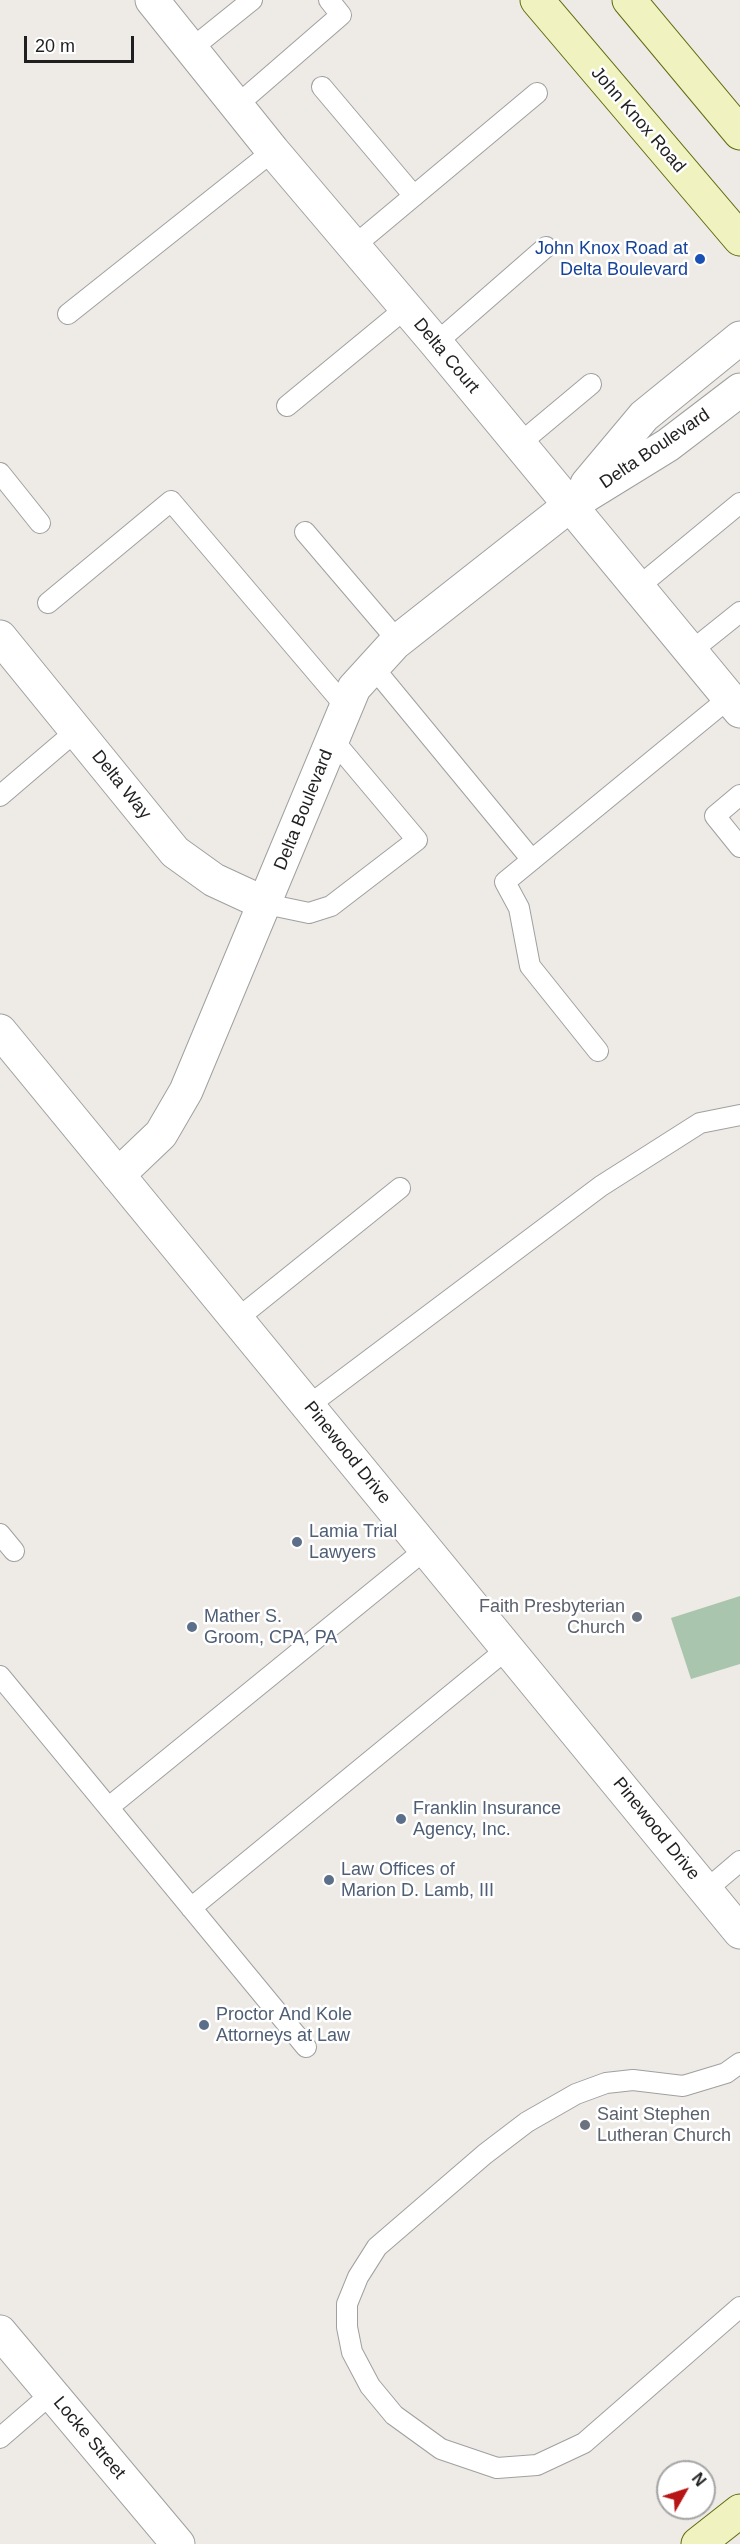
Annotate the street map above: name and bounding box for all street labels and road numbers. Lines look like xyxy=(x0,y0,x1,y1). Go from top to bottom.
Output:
street label: John Knox Road xyxy=(586,63,690,177)
street label: Delta Court xyxy=(408,314,484,398)
street label: Delta Boulevard xyxy=(596,404,714,494)
street label: Delta Way xyxy=(87,746,155,824)
street label: Delta Boulevard xyxy=(270,747,338,873)
street label: Pinewood Drive xyxy=(299,1397,395,1509)
street label: Pinewood Drive xyxy=(608,1773,704,1885)
street label: Locke Street xyxy=(48,2392,130,2484)

